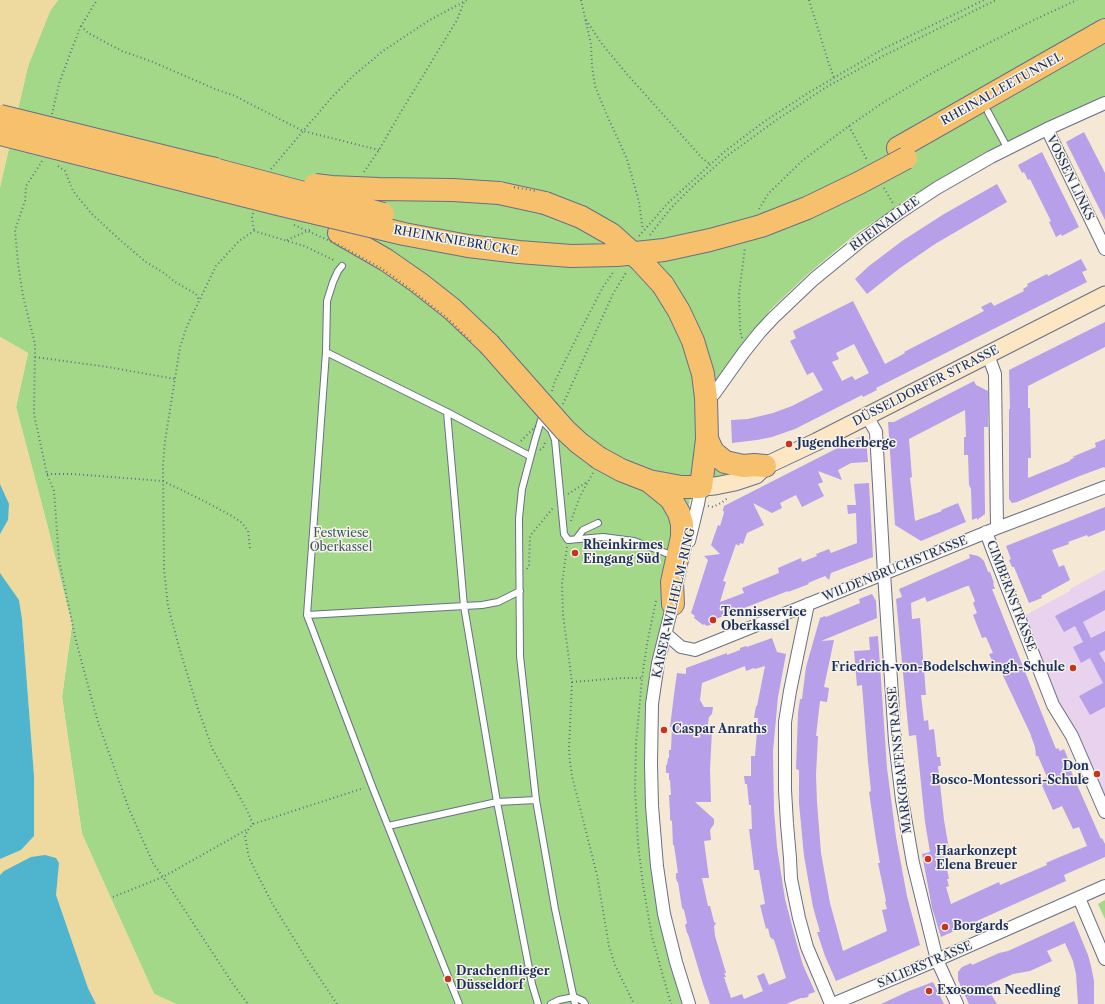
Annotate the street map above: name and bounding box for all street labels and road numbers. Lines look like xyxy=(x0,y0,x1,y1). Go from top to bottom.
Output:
street label: RHEINALLEETUNNEL xyxy=(939,49,1065,129)
street label: VOSSEN LINKS xyxy=(1043,133,1097,223)
street label: RHEINALLEE xyxy=(847,194,923,254)
street label: RHEINKNIEBRÜCKE xyxy=(392,223,520,259)
street label: DÜSSELDORFER STRASSE xyxy=(850,343,1002,429)
street label: KAISER-WILHELM-RING xyxy=(650,526,698,680)
street label: WILDENBRUCHSTRASSE xyxy=(820,533,970,605)
street label: CIMBERNSTRASSE xyxy=(983,538,1039,654)
street label: MARKGRAFENSTRASSE xyxy=(885,686,915,834)
street label: SALIERSTRASSE xyxy=(875,938,975,992)

